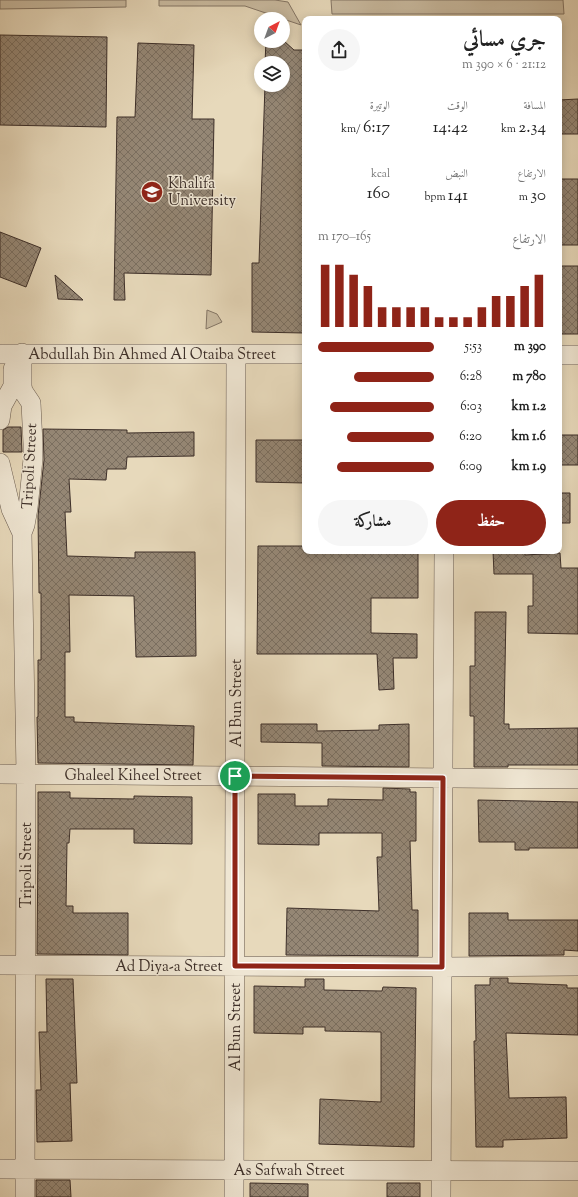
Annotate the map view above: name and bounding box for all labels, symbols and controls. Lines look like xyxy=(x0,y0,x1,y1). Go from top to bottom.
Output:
north arrow xyxy=(254,12,290,48)
map controls xyxy=(254,12,290,92)
text: جري مسائي xyxy=(463,25,546,57)
button: share xyxy=(318,29,360,71)
button: layers xyxy=(254,56,290,92)
text: 21:12 · 6 × 390 m xyxy=(462,56,546,74)
text: الوتيرة xyxy=(370,98,390,114)
text: الوقت xyxy=(447,98,468,114)
text: المسافة xyxy=(524,98,546,114)
text: 6:17 xyxy=(363,116,390,140)
text: 14:42 xyxy=(433,116,468,140)
text: 2.34 xyxy=(518,116,546,140)
text: /km xyxy=(341,121,363,137)
text: km xyxy=(501,121,518,137)
text: kcal xyxy=(371,166,390,182)
text: النبض xyxy=(445,166,468,182)
text: الارتفاع xyxy=(517,166,546,182)
place label: Khalifa University xyxy=(168,174,237,212)
school or university icon: Khalifa University xyxy=(139,179,165,205)
text: 160 xyxy=(367,182,390,206)
text: 141 xyxy=(448,184,468,208)
text: 30 xyxy=(530,184,546,208)
text: bpm xyxy=(424,189,448,205)
text: m xyxy=(519,189,530,205)
text: 165–170 m xyxy=(318,228,371,246)
text: الارتفاع xyxy=(512,231,546,249)
text: 5:53 xyxy=(464,338,482,356)
text: 390 m xyxy=(514,338,546,356)
street label: Abdullah Bin Ahmed Al Otaiba Street xyxy=(28,345,276,366)
text: 6:28 xyxy=(460,368,482,386)
text: 780 m xyxy=(513,368,546,386)
text: 6:03 xyxy=(460,398,482,416)
text: 1.2 km xyxy=(512,398,546,416)
street label: Tripoli Street xyxy=(18,423,43,510)
text: 6:20 xyxy=(459,428,482,446)
text: 1.6 km xyxy=(511,428,546,446)
text: 6:09 xyxy=(459,458,482,476)
text: 1.9 km xyxy=(512,458,546,476)
button: مشاركة xyxy=(318,500,428,546)
button: حفظ xyxy=(436,500,546,546)
street label: Al Bun Street xyxy=(227,659,248,747)
pin xyxy=(218,759,252,793)
icon: arrive xyxy=(224,765,246,787)
street label: Ghaleel Kiheel Street xyxy=(64,766,202,787)
street label: Tripoli Street xyxy=(17,822,38,908)
street label: Ad Diya-a Street xyxy=(115,957,223,978)
street label: Al Bun Street xyxy=(226,983,247,1071)
street label: As Safwah Street xyxy=(233,1161,345,1182)

